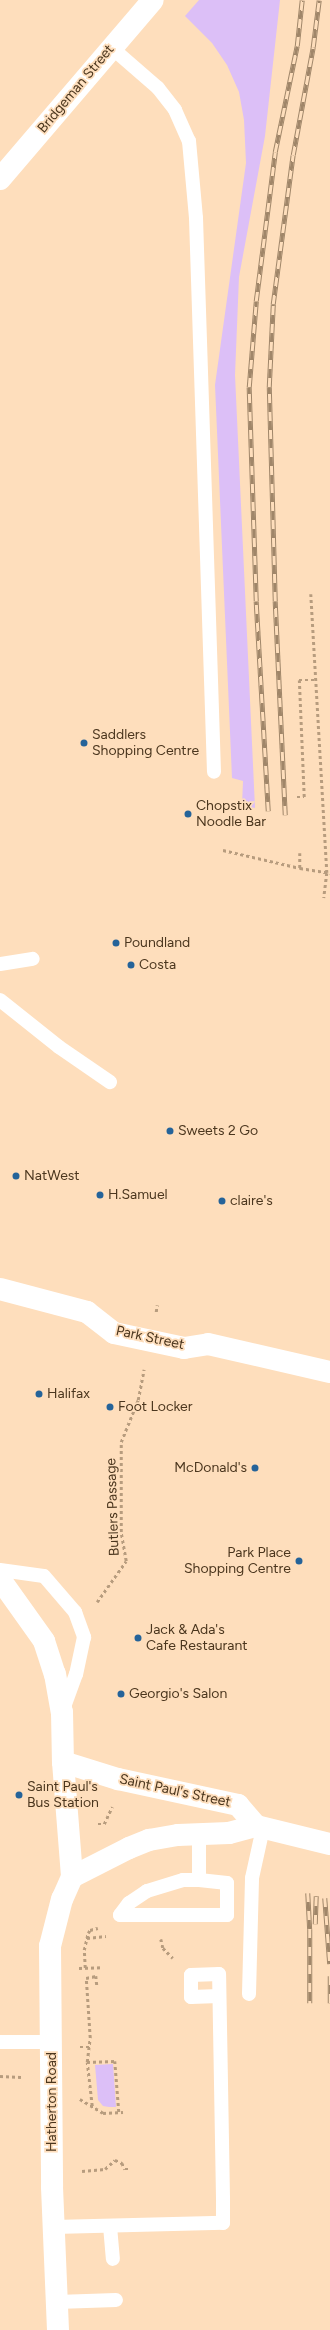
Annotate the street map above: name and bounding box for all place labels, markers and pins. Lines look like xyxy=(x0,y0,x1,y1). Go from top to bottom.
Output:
place label: Saddlers Shopping Centre xyxy=(92,727,199,760)
marker: Saddlers Shopping Centre xyxy=(79,738,89,748)
place label: Chopstix Noodle Bar xyxy=(196,798,266,830)
marker: Chopstix Noodle Bar xyxy=(183,809,193,819)
place label: Poundland xyxy=(124,935,190,951)
marker: Poundland xyxy=(111,938,121,948)
place label: Costa xyxy=(139,957,176,973)
marker: Costa xyxy=(126,960,136,970)
place label: Sweets 2 Go xyxy=(178,1123,258,1139)
marker: Sweets 2 Go xyxy=(165,1126,175,1136)
place label: NatWest xyxy=(24,1168,80,1184)
marker: NatWest xyxy=(11,1171,21,1181)
place label: H.Samuel xyxy=(108,1187,168,1203)
marker: H.Samuel xyxy=(95,1190,105,1200)
place label: claire's xyxy=(230,1193,273,1209)
marker: claire's xyxy=(217,1196,227,1206)
place label: Halifax xyxy=(47,1386,90,1402)
marker: Halifax xyxy=(34,1389,44,1399)
place label: Foot Locker xyxy=(118,1399,192,1415)
marker: Foot Locker xyxy=(105,1402,115,1412)
place label: McDonald's xyxy=(174,1460,247,1476)
marker: McDonald's xyxy=(250,1463,260,1473)
place label: Park Place Shopping Centre xyxy=(184,1545,291,1578)
marker: Park Place Shopping Centre xyxy=(294,1556,304,1566)
place label: Jack & Ada's Cafe Restaurant xyxy=(146,1622,248,1654)
marker: Jack & Ada's Cafe Restaurant xyxy=(133,1633,143,1643)
place label: Georgio's Salon xyxy=(129,1686,227,1702)
marker: Georgio's Salon xyxy=(116,1689,126,1699)
place label: Saint Paul's Bus Station xyxy=(27,1779,99,1812)
marker: Saint Paul's Bus Station xyxy=(14,1790,24,1800)

